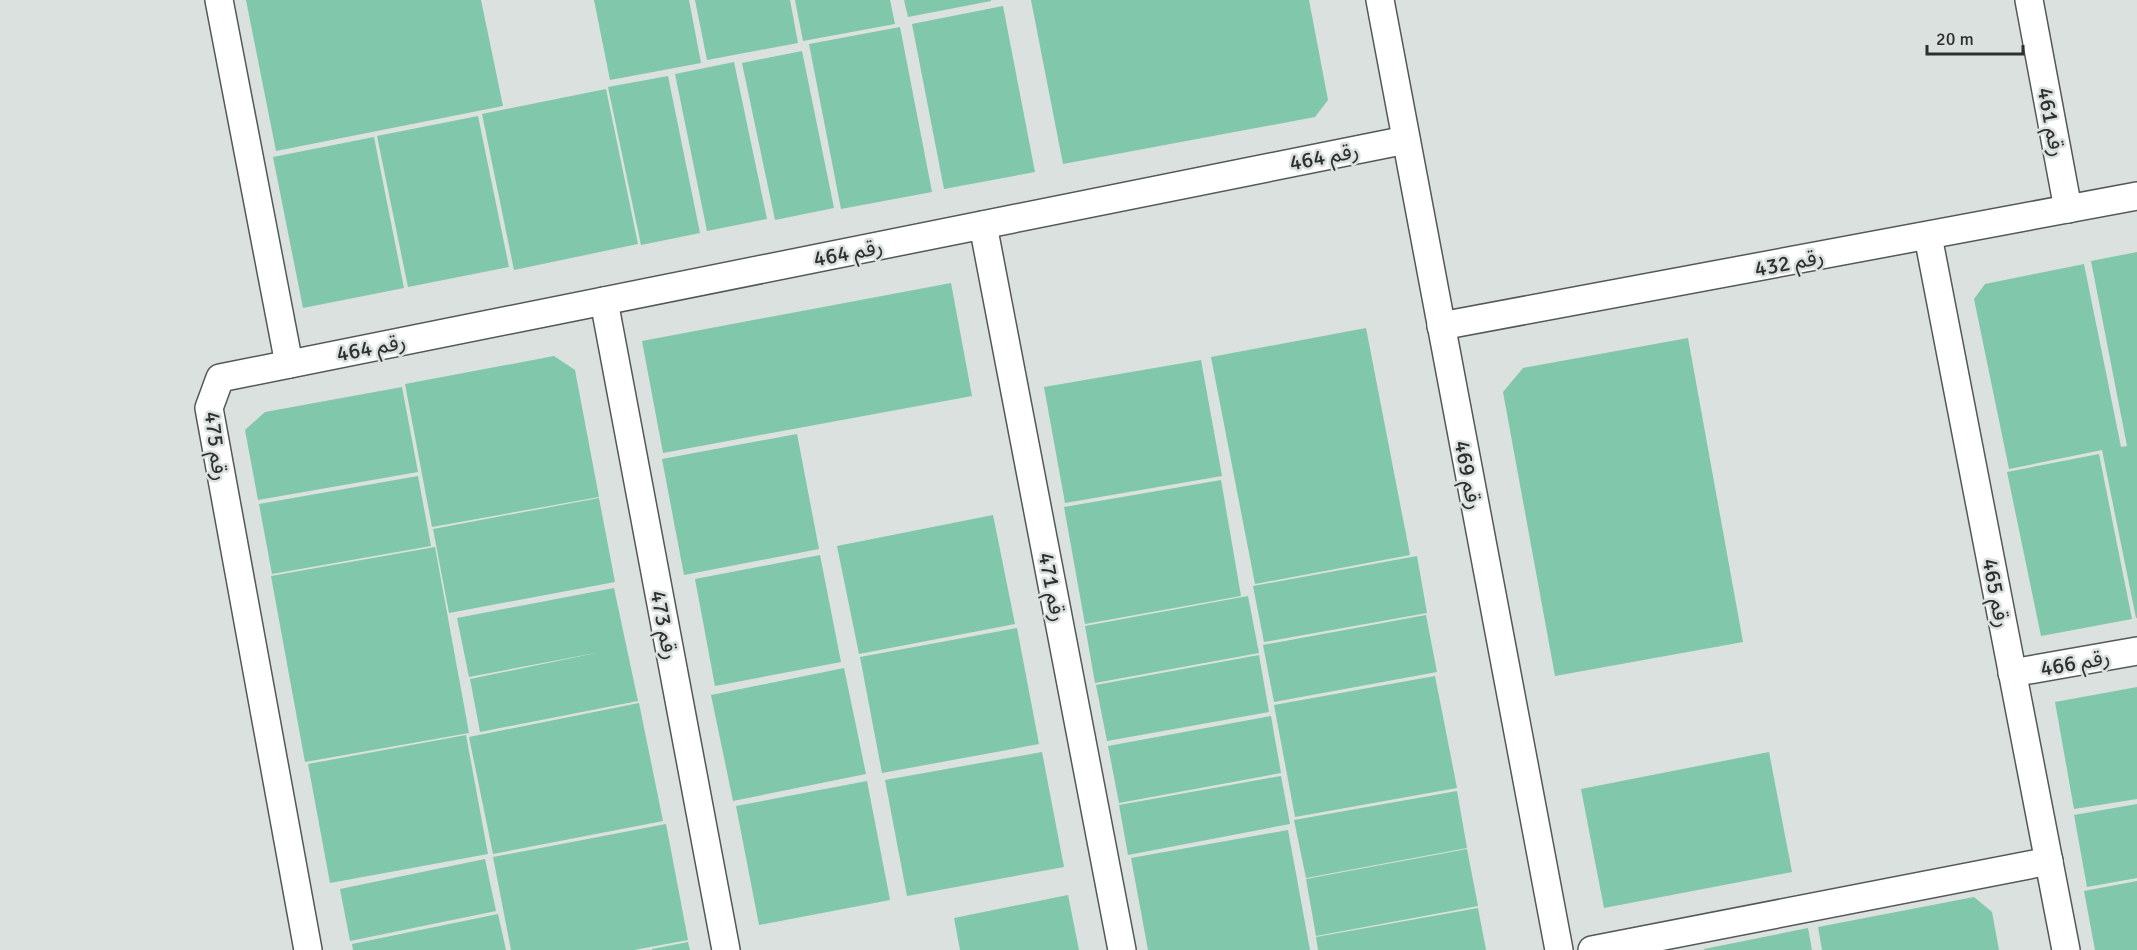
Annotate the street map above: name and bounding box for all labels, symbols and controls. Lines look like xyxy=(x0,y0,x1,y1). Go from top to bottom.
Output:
scale bar xyxy=(1927,18,2023,56)
text: 20 m xyxy=(1936,28,1974,50)
street label: رقم 461 xyxy=(2029,85,2071,160)
street label: رقم 464 xyxy=(1287,137,1362,179)
street label: رقم 464 xyxy=(811,233,886,275)
street label: رقم 432 xyxy=(1752,243,1827,285)
street label: رقم 464 xyxy=(334,328,409,370)
street label: رقم 475 xyxy=(196,410,234,483)
street label: رقم 469 xyxy=(1446,438,1488,513)
street label: رقم 471 xyxy=(1030,550,1072,625)
street label: رقم 465 xyxy=(1974,556,2016,631)
street label: رقم 473 xyxy=(642,588,684,663)
street label: رقم 466 xyxy=(2038,643,2112,685)

